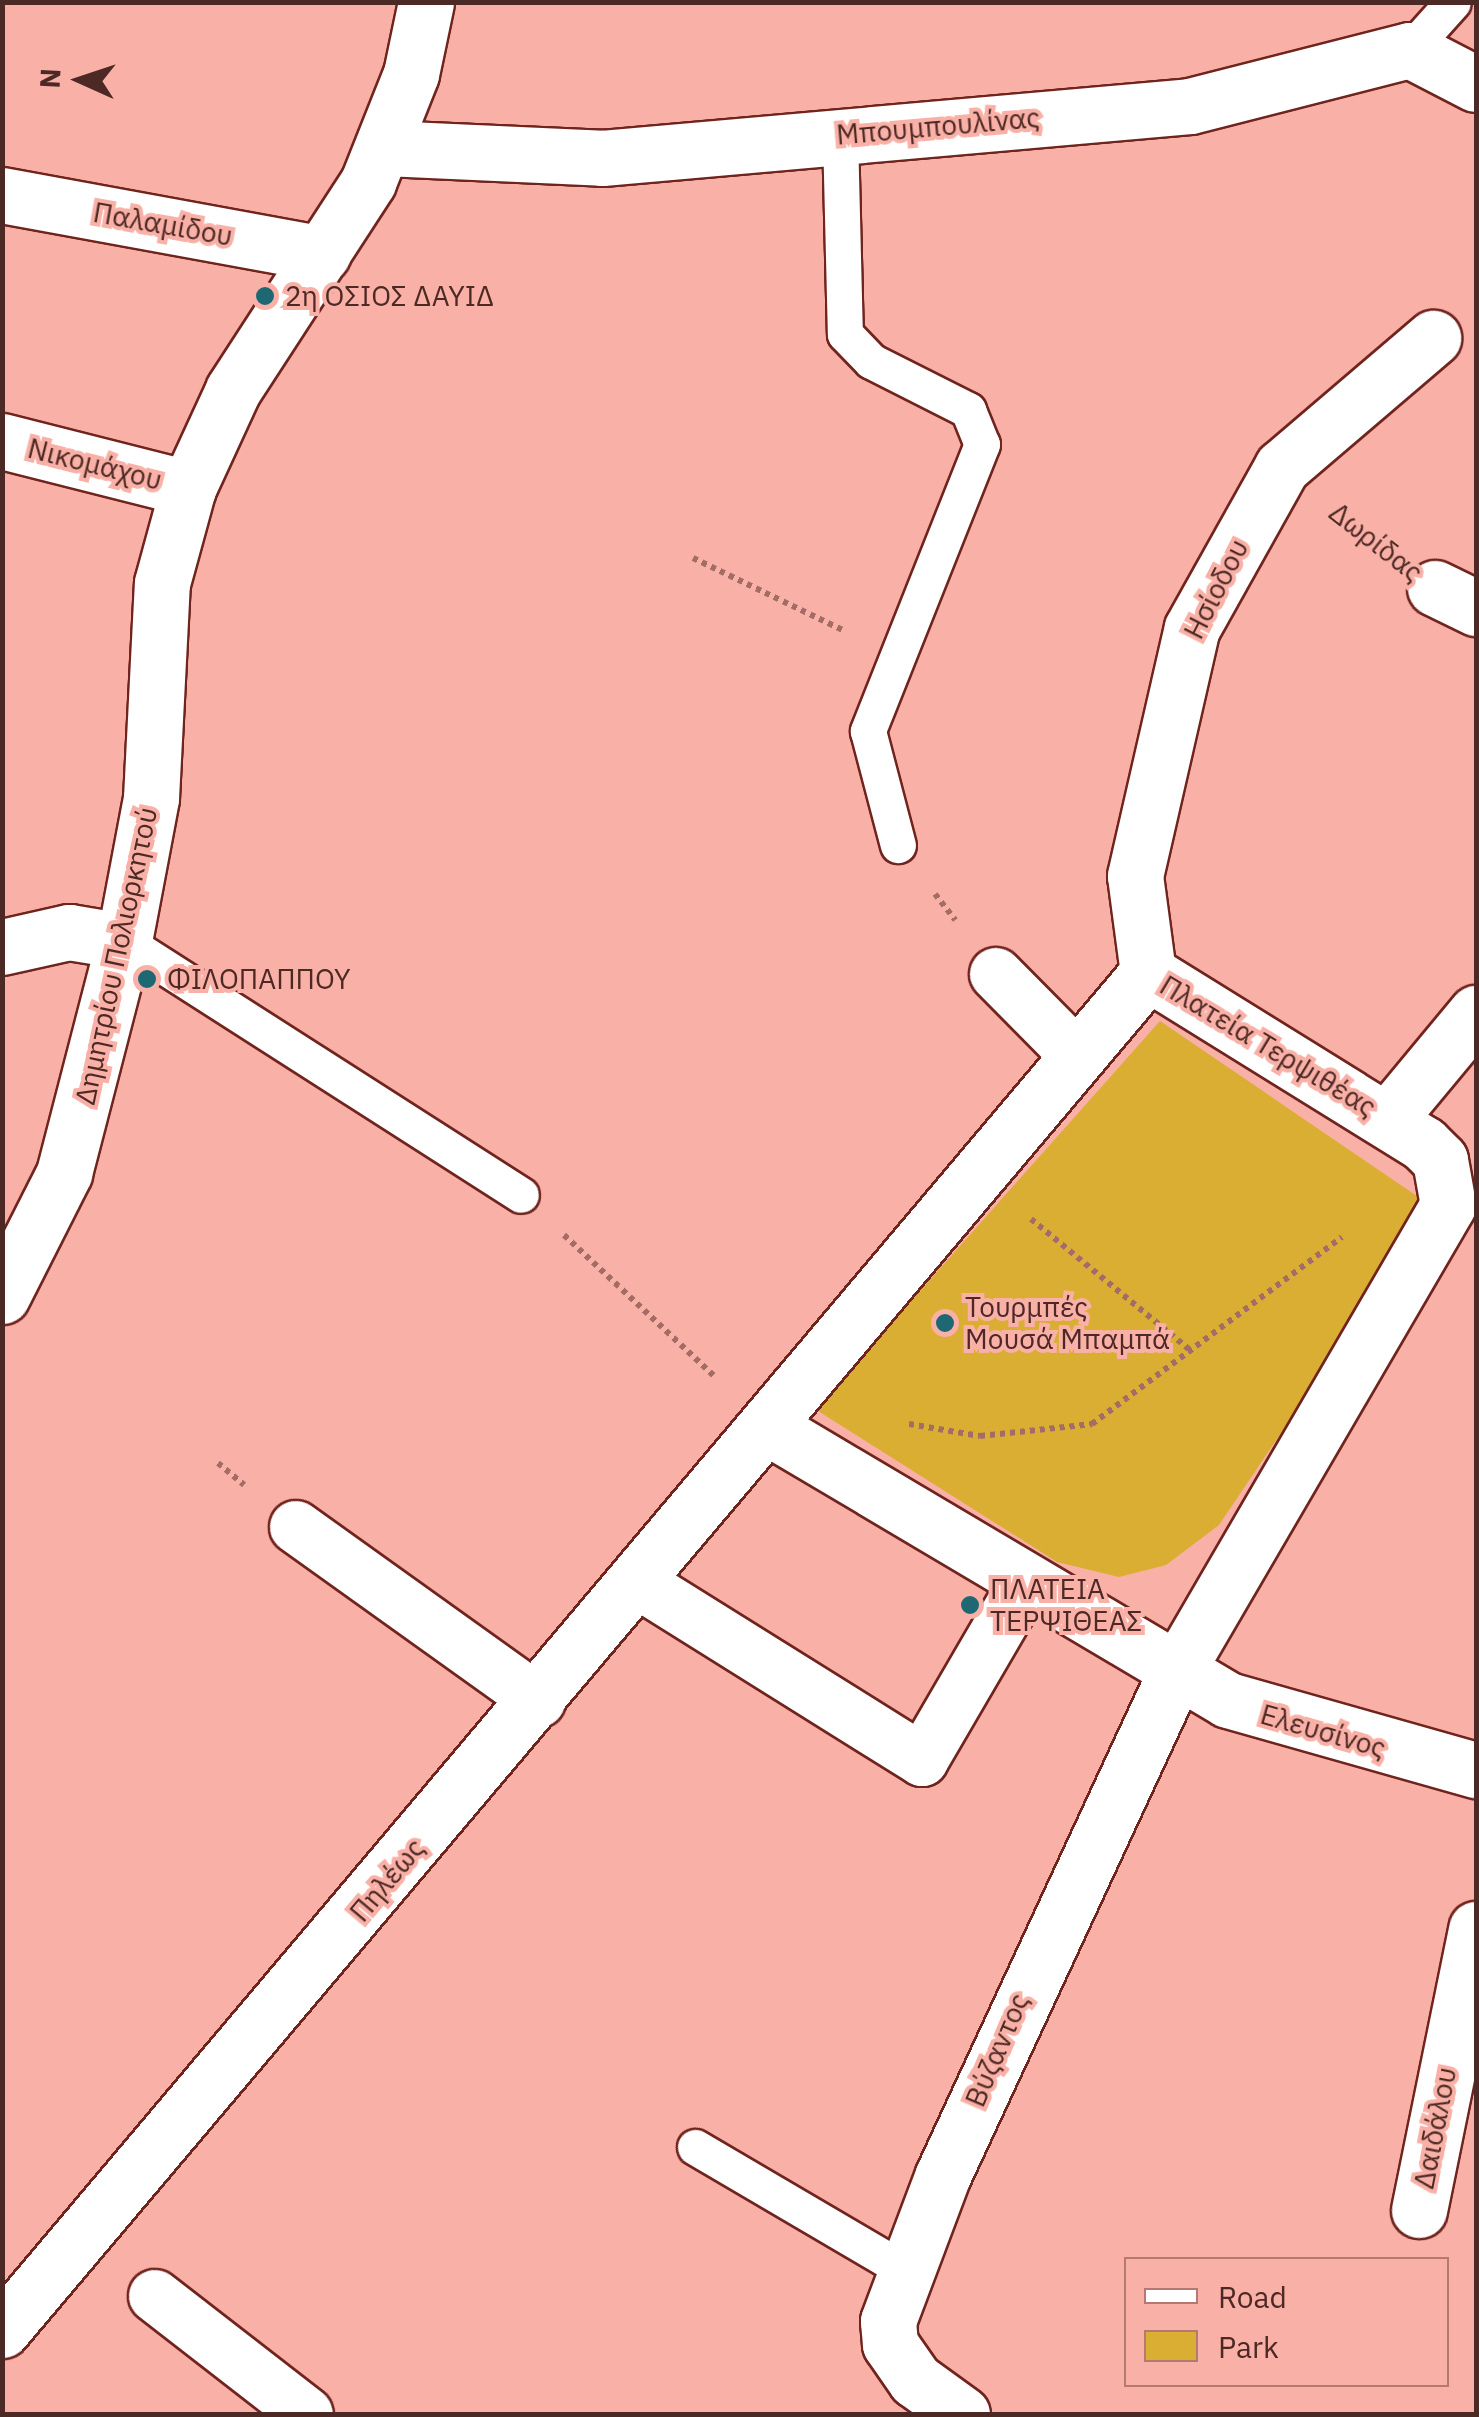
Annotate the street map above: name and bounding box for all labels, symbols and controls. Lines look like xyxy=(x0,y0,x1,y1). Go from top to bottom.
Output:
north arrow xyxy=(30,30,130,130)
text: N xyxy=(31,67,69,89)
street label: Μπουμπουλίνας xyxy=(835,100,1041,152)
street label: Παλαμίδου xyxy=(91,195,235,253)
place label: 2η ΟΣΙΟΣ ΔΑΥΙΔ xyxy=(285,279,494,313)
marker: 2η ΟΣΙΟΣ ΔΑΥΙΔ xyxy=(254,285,276,307)
street label: Νικομάχου xyxy=(24,431,166,497)
street label: Δωρίδας xyxy=(1323,495,1429,589)
street label: Ησίοδου xyxy=(1177,534,1255,644)
street label: Δημητρίου Πολιορκητού xyxy=(68,804,164,1108)
place label: ΦΙΛΟΠΑΠΠΟΥ xyxy=(167,962,351,996)
marker: ΦΙΛΟΠΑΠΠΟΥ xyxy=(136,968,158,990)
street label: Πλατεία Τερψιθέας xyxy=(1154,968,1382,1124)
place label: Τουρμπές Μουσά Μπαμπά xyxy=(965,1290,1170,1356)
marker: Τουρμπές Μουσά Μπαμπά xyxy=(934,1312,956,1334)
place label: ΠΛΑΤΕΙΑ ΤΕΡΨΙΘΕΑΣ xyxy=(990,1572,1143,1638)
marker: ΠΛΑΤΕΙΑ ΤΕΡΨΙΘΕΑΣ xyxy=(959,1594,981,1616)
street label: Ελευσίνος xyxy=(1257,1697,1389,1765)
street label: Πηλέως xyxy=(343,1832,431,1928)
street label: Βύζαντος xyxy=(958,1988,1036,2112)
street label: Δαιδάλου xyxy=(1407,2064,1463,2192)
legend xyxy=(1124,2257,1449,2387)
text: Road xyxy=(1218,2277,1287,2316)
text: Park xyxy=(1218,2327,1279,2366)

